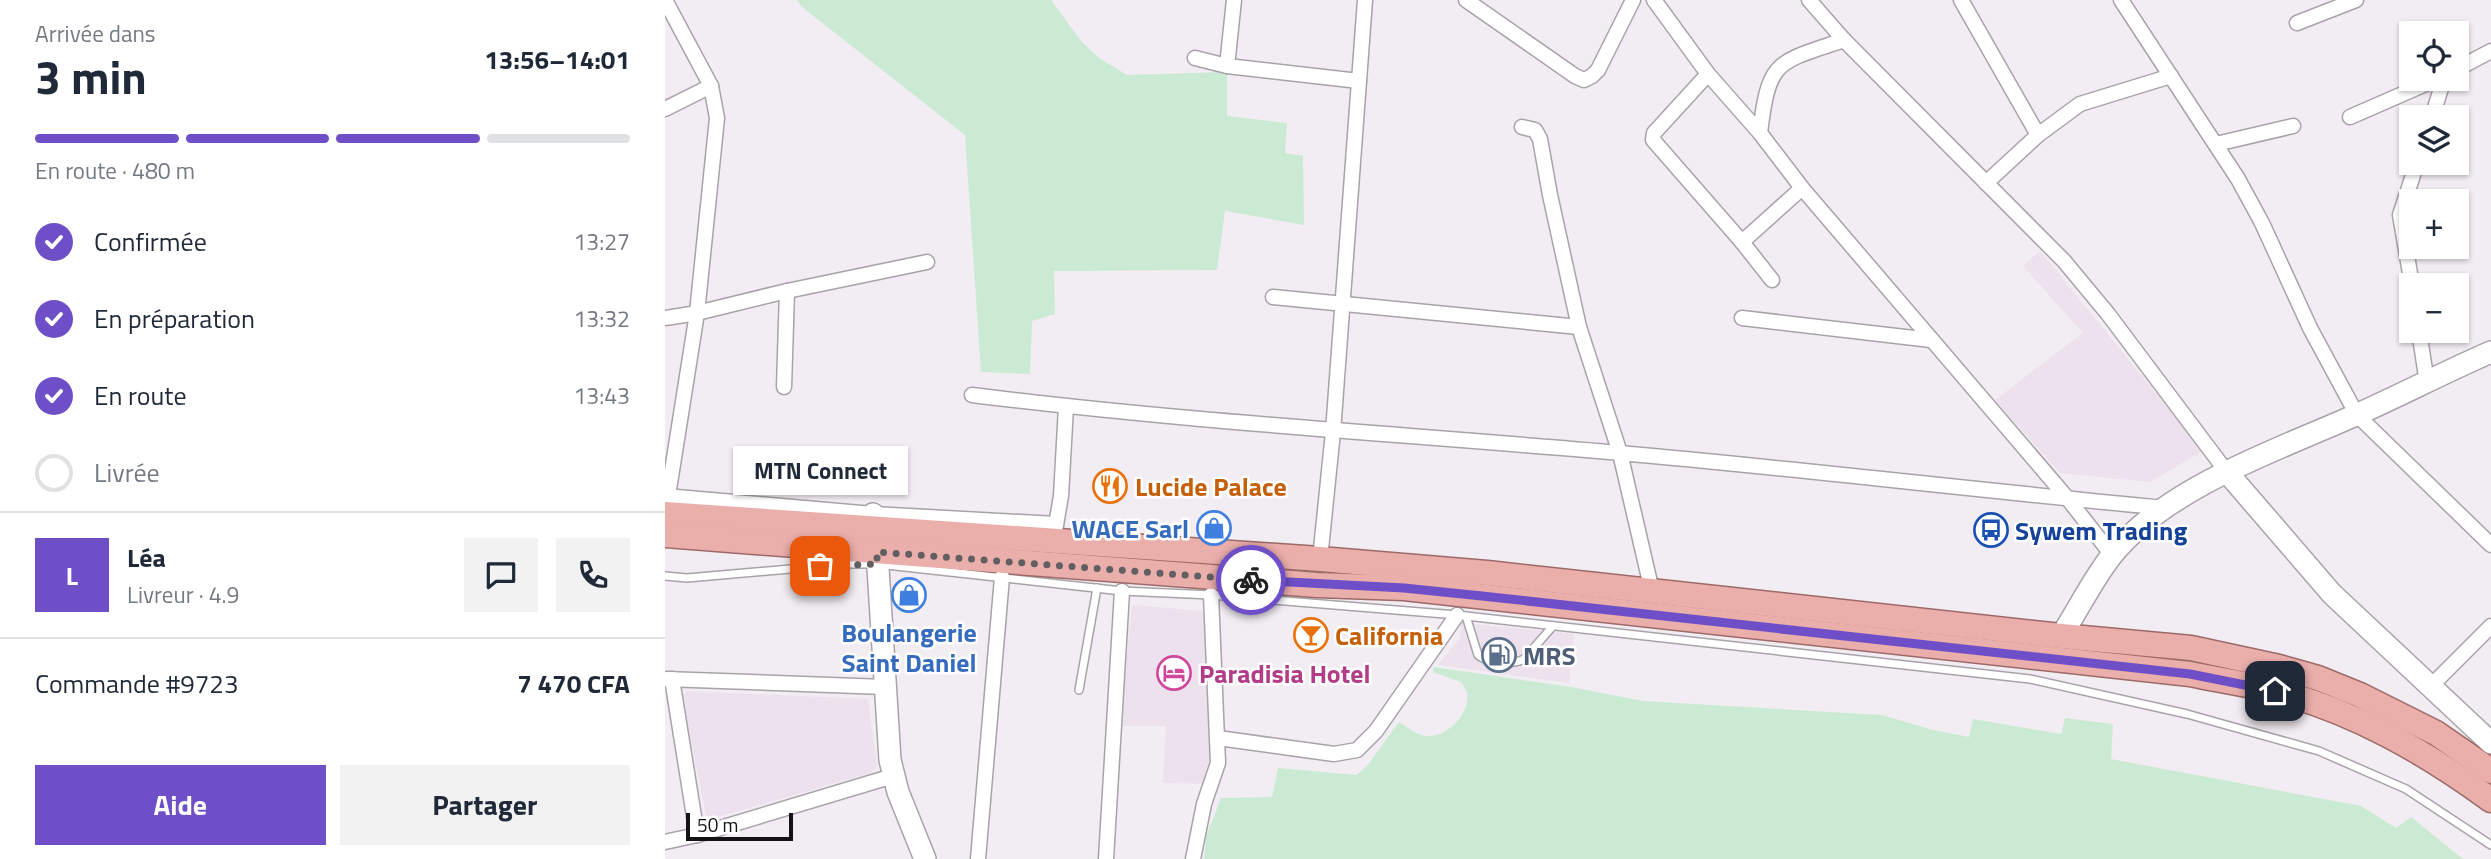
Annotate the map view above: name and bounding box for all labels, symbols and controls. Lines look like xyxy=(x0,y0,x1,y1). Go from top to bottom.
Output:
text: Arrivée dans xyxy=(35,16,156,51)
map controls xyxy=(2399,21,2469,343)
button: locate xyxy=(2399,21,2469,91)
text: 13:56–14:01 xyxy=(484,40,630,79)
text: 3 min xyxy=(35,42,147,112)
button: layers xyxy=(2399,105,2469,175)
text: En route · 480 m xyxy=(35,153,195,188)
button: + xyxy=(2399,189,2469,259)
text: Confirmée xyxy=(94,222,207,261)
icon: check xyxy=(35,223,73,261)
text: 13:27 xyxy=(573,224,630,259)
button: − xyxy=(2399,273,2469,343)
text: En préparation xyxy=(94,299,255,338)
icon: check xyxy=(35,300,73,338)
text: 13:32 xyxy=(573,301,630,336)
text: En route xyxy=(94,376,187,415)
icon: check xyxy=(35,377,73,415)
text: 13:43 xyxy=(573,378,630,413)
callout: MTN Connect xyxy=(733,447,907,496)
text: Livrée xyxy=(94,453,160,492)
text: MTN Connect xyxy=(754,453,887,488)
restaurant icon: Lucide Palace xyxy=(1091,467,1129,505)
place label: Lucide Palace xyxy=(1135,467,1287,506)
place label: WACE Sarl xyxy=(1072,509,1189,548)
shop icon: WACE Sarl xyxy=(1195,509,1233,547)
bus stop icon: Sywem Trading xyxy=(1972,511,2010,549)
place label: Sywem Trading xyxy=(2015,511,2187,550)
pin xyxy=(790,536,850,596)
text: Léa xyxy=(127,538,166,577)
button: chat xyxy=(464,538,538,612)
button: phone xyxy=(556,538,630,612)
courier xyxy=(1216,545,1286,615)
icon: bag xyxy=(801,547,839,585)
text: L xyxy=(66,556,78,595)
icon: bike xyxy=(1232,561,1270,599)
shop icon: Boulangerie Saint Daniel xyxy=(890,576,928,614)
text: Livreur · 4.9 xyxy=(127,577,239,612)
place label: Boulangerie Saint Daniel xyxy=(841,613,977,682)
bar icon: California xyxy=(1292,616,1330,654)
place label: California xyxy=(1335,616,1443,655)
fuel station icon: MRS xyxy=(1480,636,1518,674)
place label: MRS xyxy=(1523,636,1576,675)
hotel icon: Paradisia Hotel xyxy=(1155,654,1193,692)
place label: Paradisia Hotel xyxy=(1199,654,1370,693)
pin xyxy=(2245,661,2305,721)
text: Commande #9723 xyxy=(35,664,238,703)
text: 7 470 CFA xyxy=(517,664,630,703)
icon: home xyxy=(2256,672,2294,710)
button: Aide xyxy=(35,765,326,845)
button: Partager xyxy=(340,765,630,845)
scale bar xyxy=(686,810,793,842)
text: 50 m xyxy=(697,810,738,839)

